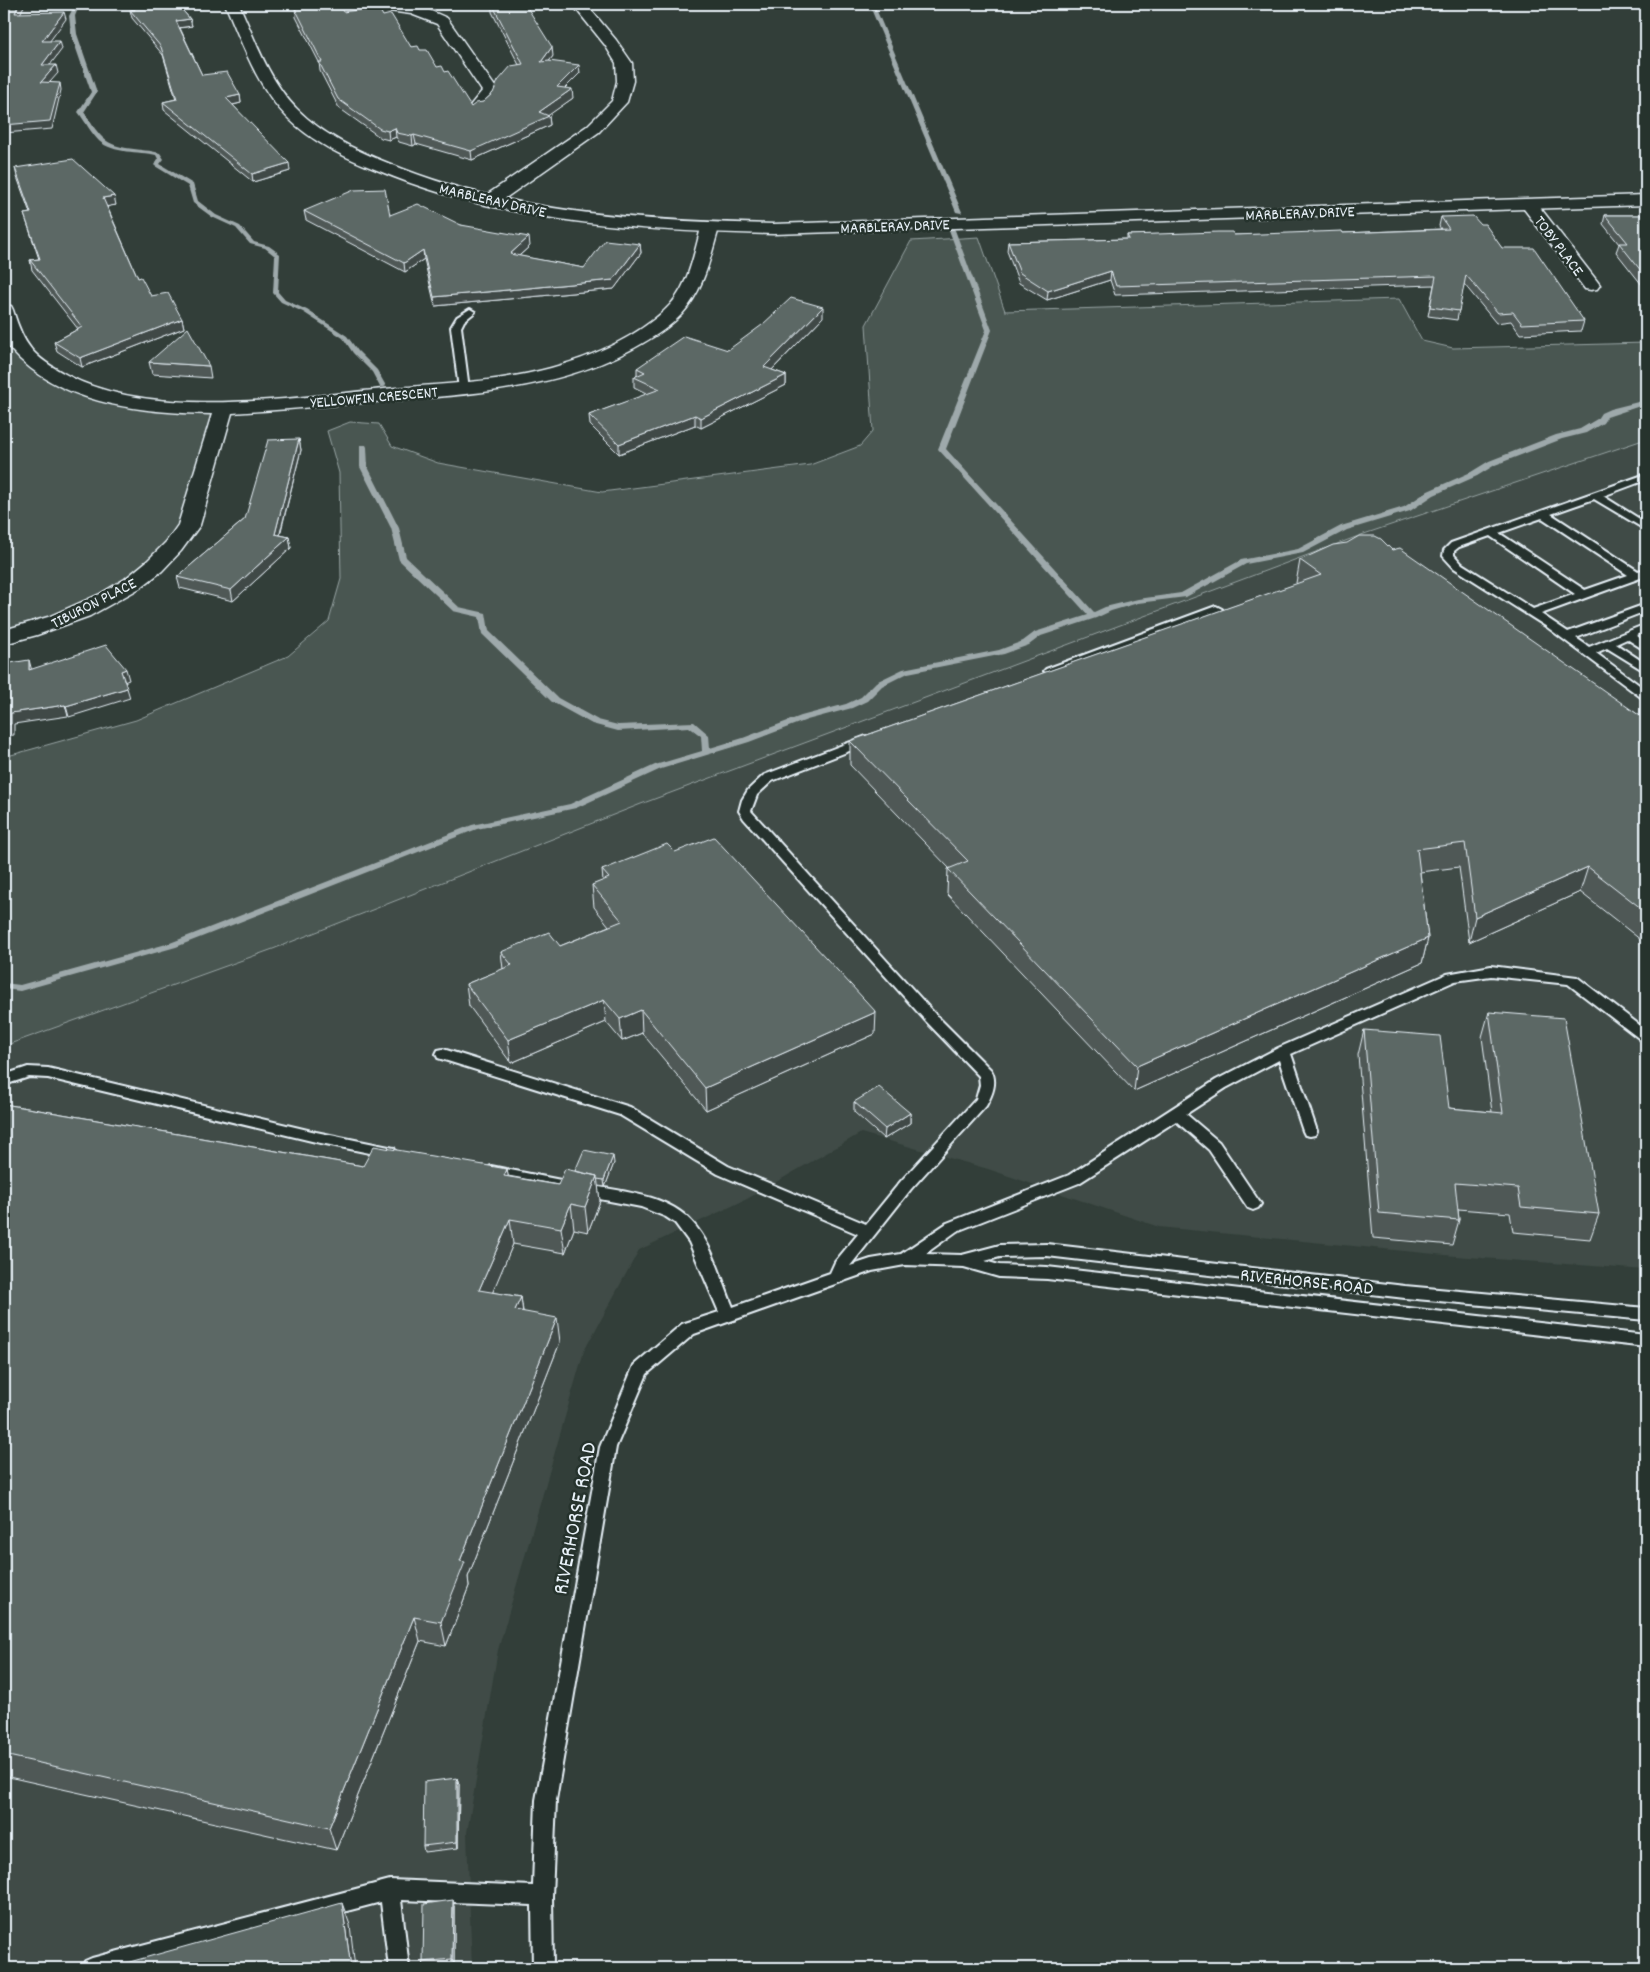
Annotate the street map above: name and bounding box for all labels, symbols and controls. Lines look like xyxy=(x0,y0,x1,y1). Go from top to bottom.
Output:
street label: MARBLERAY DRIVE xyxy=(437,178,549,225)
street label: MARBLERAY DRIVE xyxy=(1245,201,1356,228)
street label: TOBY PLACE xyxy=(1528,211,1589,282)
street label: MARBLERAY DRIVE xyxy=(840,214,951,241)
street label: YELLOWFIN CRESCENT xyxy=(310,381,439,416)
street label: TIBURON PLACE xyxy=(48,573,141,636)
street label: RIVERHORSE ROAD xyxy=(1239,1263,1375,1304)
street label: RIVERHORSE ROAD xyxy=(546,1440,606,1598)

